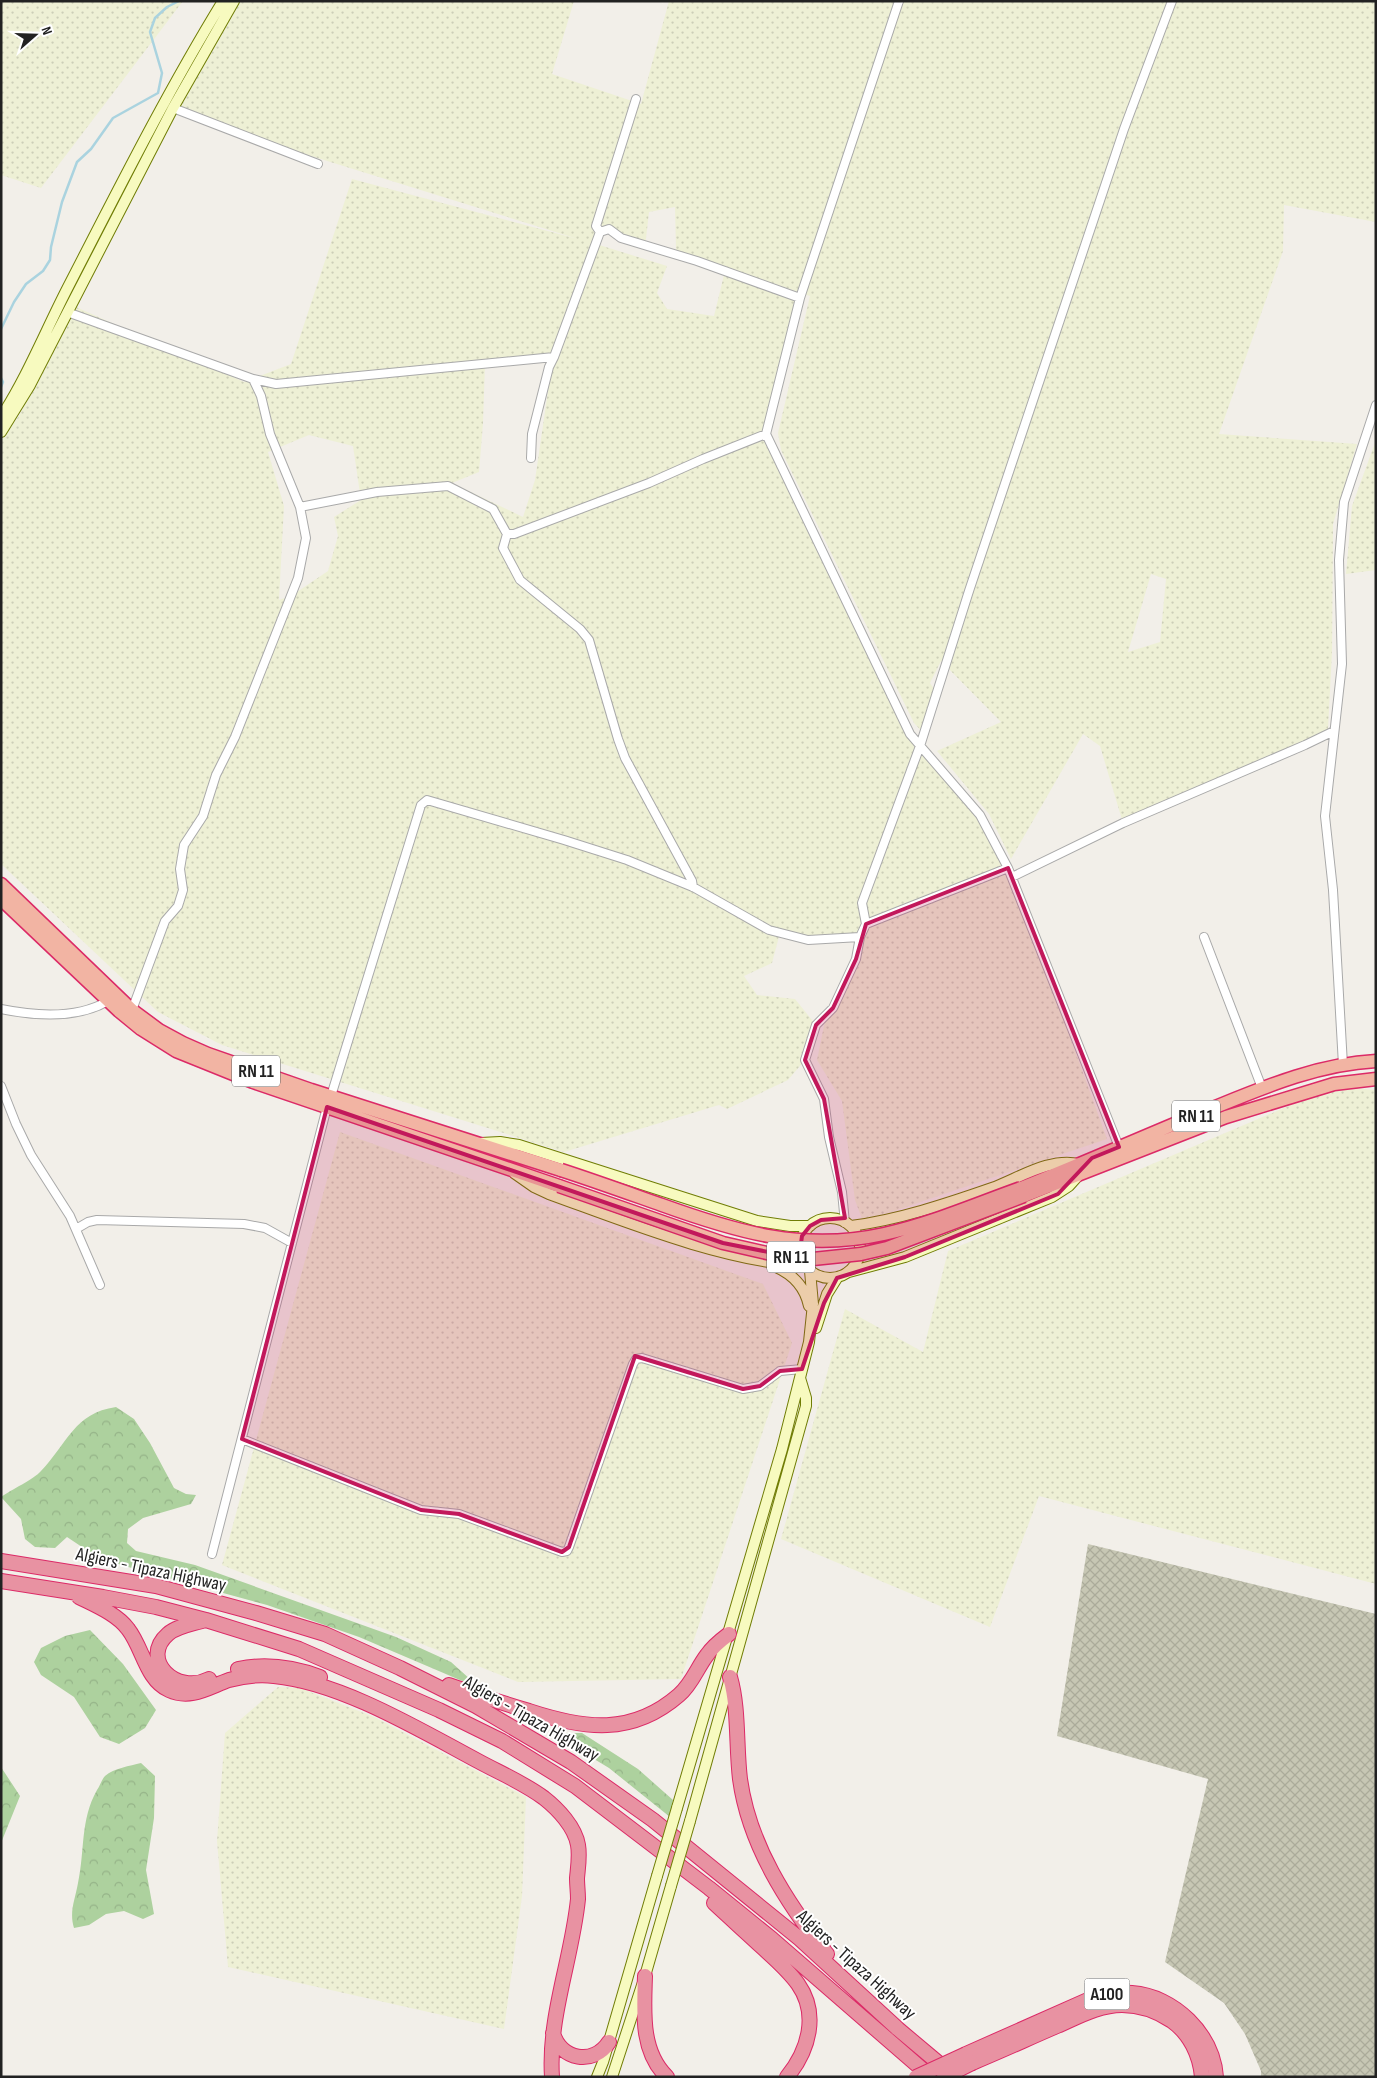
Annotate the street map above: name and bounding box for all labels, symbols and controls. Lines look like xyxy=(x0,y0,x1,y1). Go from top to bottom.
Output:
north arrow xyxy=(10,10,60,60)
text: N xyxy=(37,24,56,37)
road number: RN 11 xyxy=(232,1056,280,1086)
road number: RN 11 xyxy=(1172,1100,1220,1132)
road number: RN 11 xyxy=(767,1242,815,1272)
street label: Algiers - Tipaza Highway xyxy=(73,1543,229,1597)
street label: Algiers - Tipaza Highway xyxy=(458,1670,604,1768)
street label: Algiers - Tipaza Highway xyxy=(791,1905,921,2025)
road number: A100 xyxy=(1084,1978,1130,2010)

